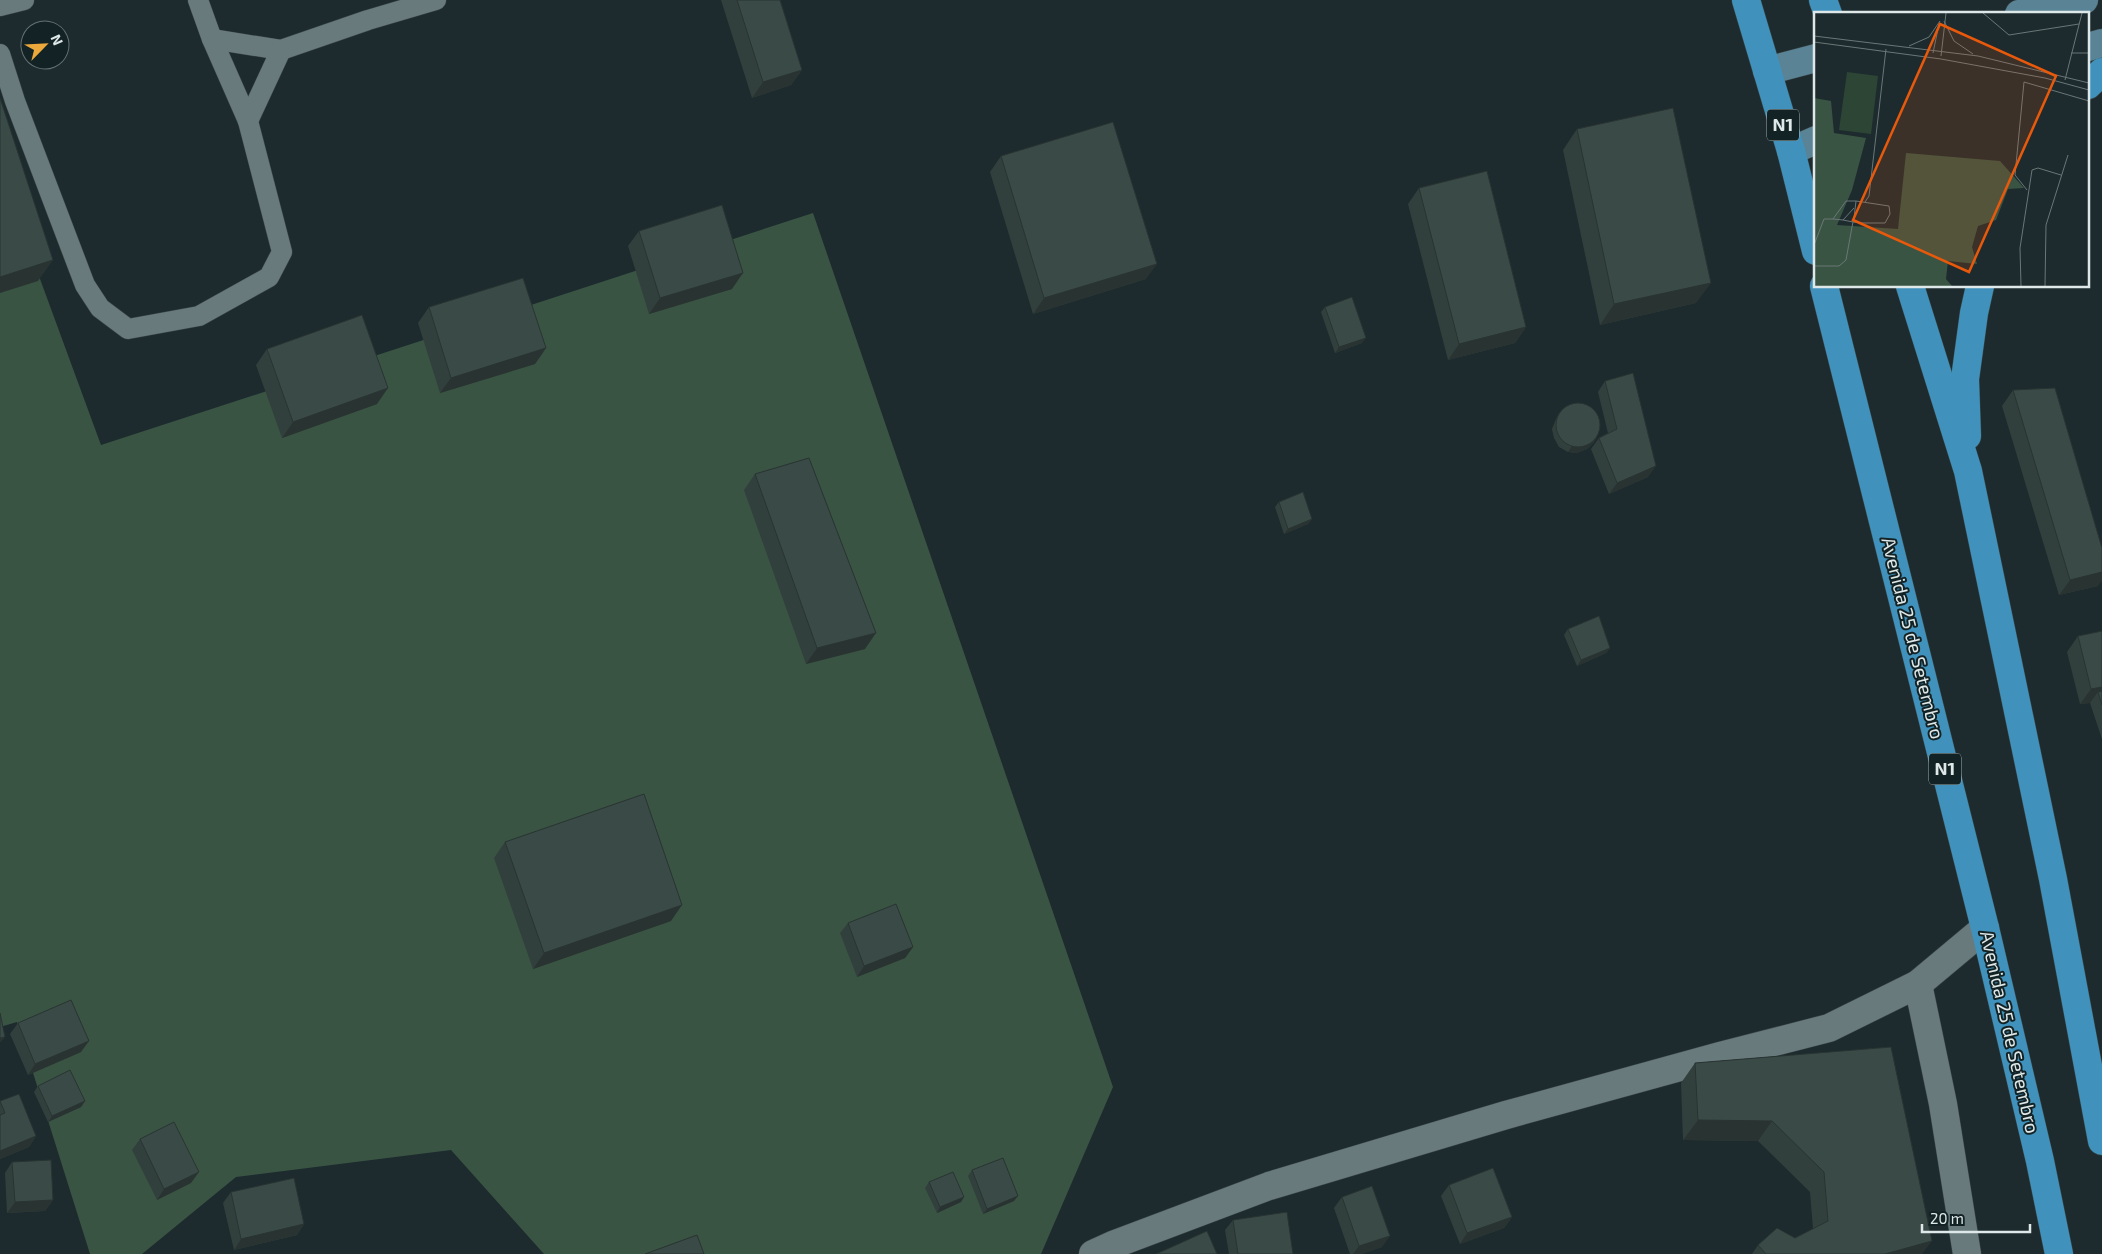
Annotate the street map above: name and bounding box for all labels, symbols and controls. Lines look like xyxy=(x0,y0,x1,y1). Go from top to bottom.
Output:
inset map xyxy=(1814,12,2090,288)
north arrow xyxy=(20,20,70,70)
text: N xyxy=(48,31,67,48)
road number: N1 xyxy=(1767,110,1799,140)
street label: Avenida 25 de Setembro xyxy=(1877,535,1950,741)
road number: N1 xyxy=(1929,754,1961,784)
street label: Avenida 25 de Setembro xyxy=(1976,928,2045,1135)
scale bar xyxy=(1922,1202,2030,1234)
text: 20 m xyxy=(1930,1209,1964,1227)

